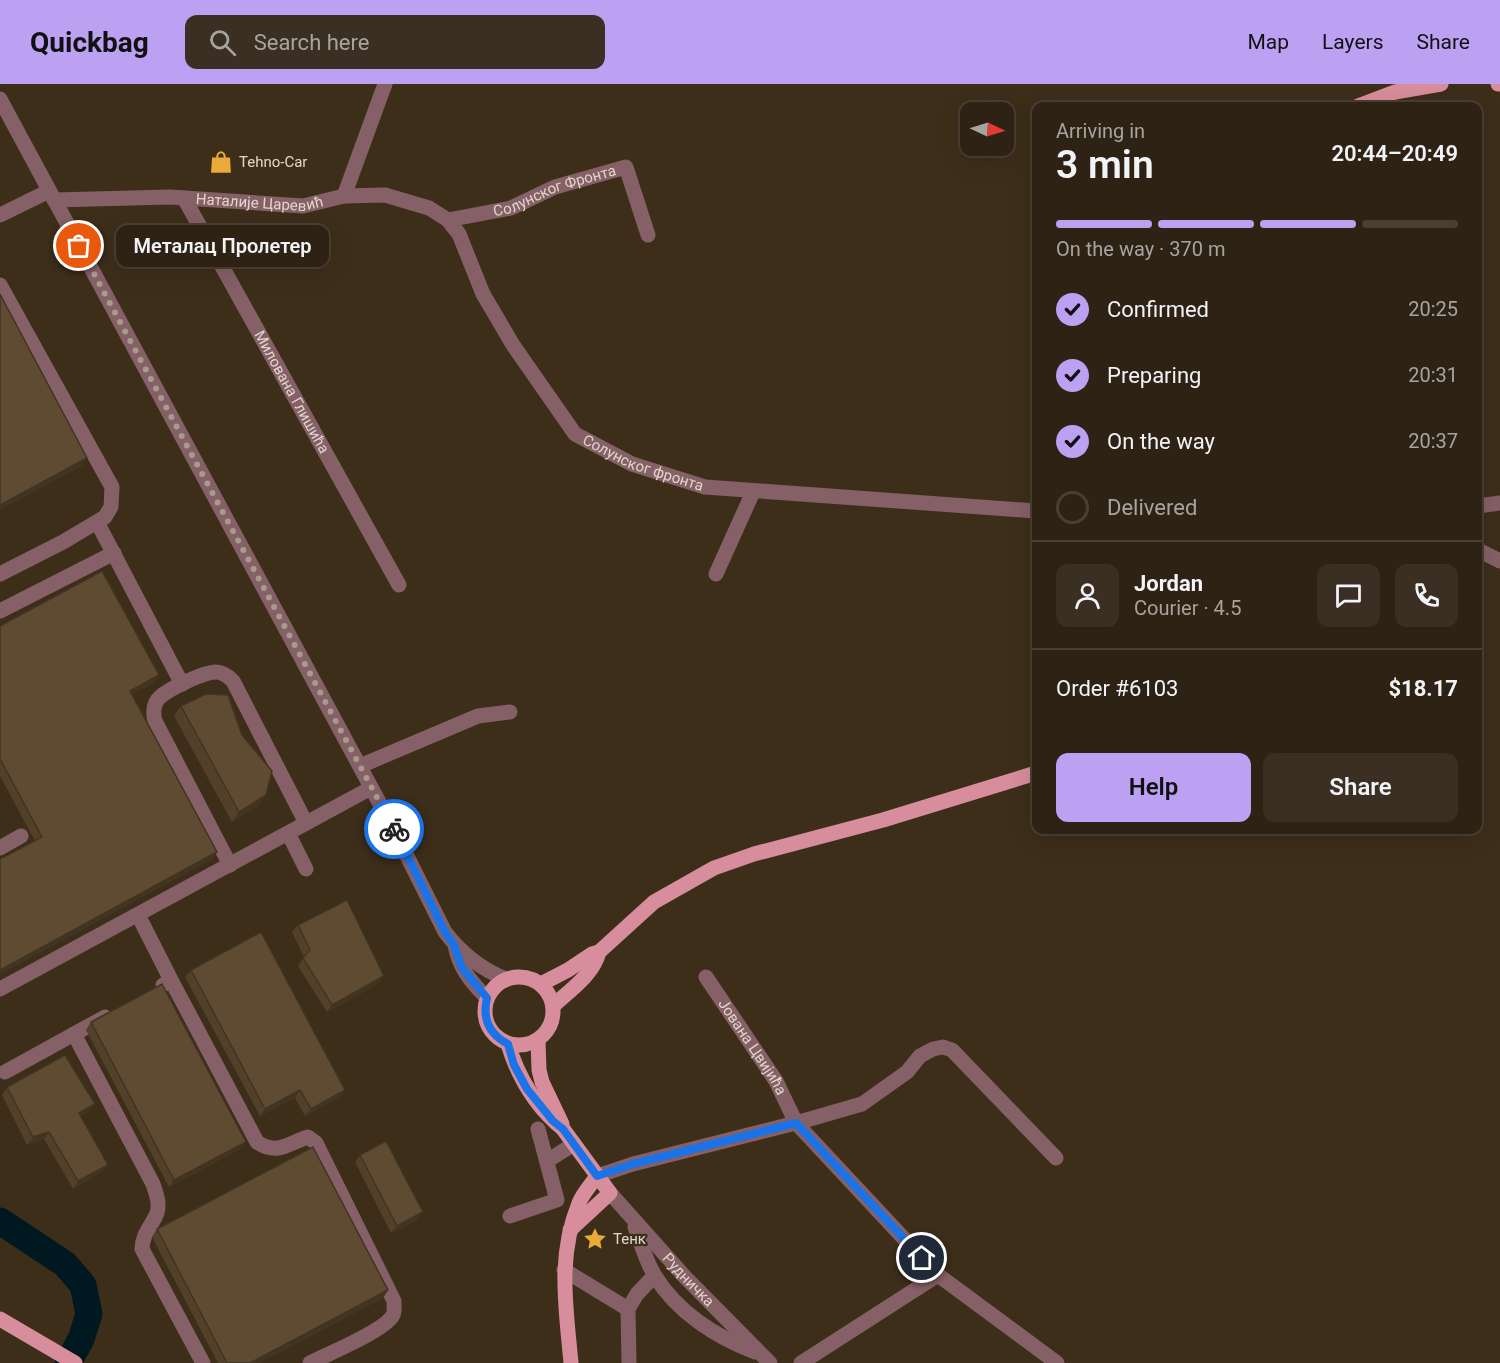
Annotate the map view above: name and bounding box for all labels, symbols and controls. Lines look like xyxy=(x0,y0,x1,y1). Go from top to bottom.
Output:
search box xyxy=(185,15,605,69)
text: Quickbag xyxy=(30,26,149,59)
icon: search xyxy=(206,26,239,59)
text: Search here xyxy=(254,30,369,55)
text: Map xyxy=(1247,30,1289,54)
text: Layers xyxy=(1322,30,1383,54)
text: Share xyxy=(1416,30,1470,54)
north arrow xyxy=(960,102,1014,156)
map controls xyxy=(960,102,1014,156)
text: Arriving in xyxy=(1056,119,1145,143)
text: 20:44–20:49 xyxy=(1331,141,1458,166)
text: 3 min xyxy=(1056,142,1154,188)
shop icon: Tehno-Car xyxy=(208,149,234,175)
place label: Tehno-Car xyxy=(239,153,307,171)
street label: Солунског Фронта xyxy=(492,161,618,220)
street label: Наталије Царевић xyxy=(195,190,325,215)
pin xyxy=(53,220,104,271)
callout: Металац Пролетер xyxy=(115,225,328,267)
icon: bag xyxy=(62,229,95,262)
text: Металац Пролетер xyxy=(133,234,312,258)
text: On the way · 370 m xyxy=(1056,237,1225,261)
icon: check xyxy=(1056,293,1089,326)
text: Confirmed xyxy=(1107,297,1209,322)
text: 20:25 xyxy=(1408,297,1458,321)
street label: Милована Глишића xyxy=(250,327,333,457)
icon: check xyxy=(1056,359,1089,392)
text: Preparing xyxy=(1107,363,1201,388)
text: 20:31 xyxy=(1408,363,1458,387)
icon: check xyxy=(1056,425,1089,458)
text: On the way xyxy=(1107,429,1215,454)
text: 20:37 xyxy=(1408,429,1458,453)
street label: Солунског фронта xyxy=(580,431,706,495)
text: Delivered xyxy=(1107,495,1197,520)
button: person xyxy=(1056,564,1119,627)
button: chat xyxy=(1317,564,1380,627)
button: phone xyxy=(1395,564,1458,627)
text: Jordan xyxy=(1134,571,1203,596)
text: Courier · 4.5 xyxy=(1134,596,1241,620)
text: Order #6103 xyxy=(1056,676,1178,701)
text: $18.17 xyxy=(1389,676,1458,701)
button: Help xyxy=(1056,753,1251,822)
button: Share xyxy=(1263,753,1458,822)
courier xyxy=(364,799,424,859)
icon: bike xyxy=(378,813,411,846)
street label: Јована Цвијића xyxy=(714,995,790,1098)
place icon: Тенк xyxy=(582,1226,608,1252)
place label: Тенк xyxy=(613,1230,646,1248)
pin xyxy=(896,1232,947,1283)
icon: home xyxy=(905,1241,938,1274)
street label: Рудничка xyxy=(659,1249,718,1310)

